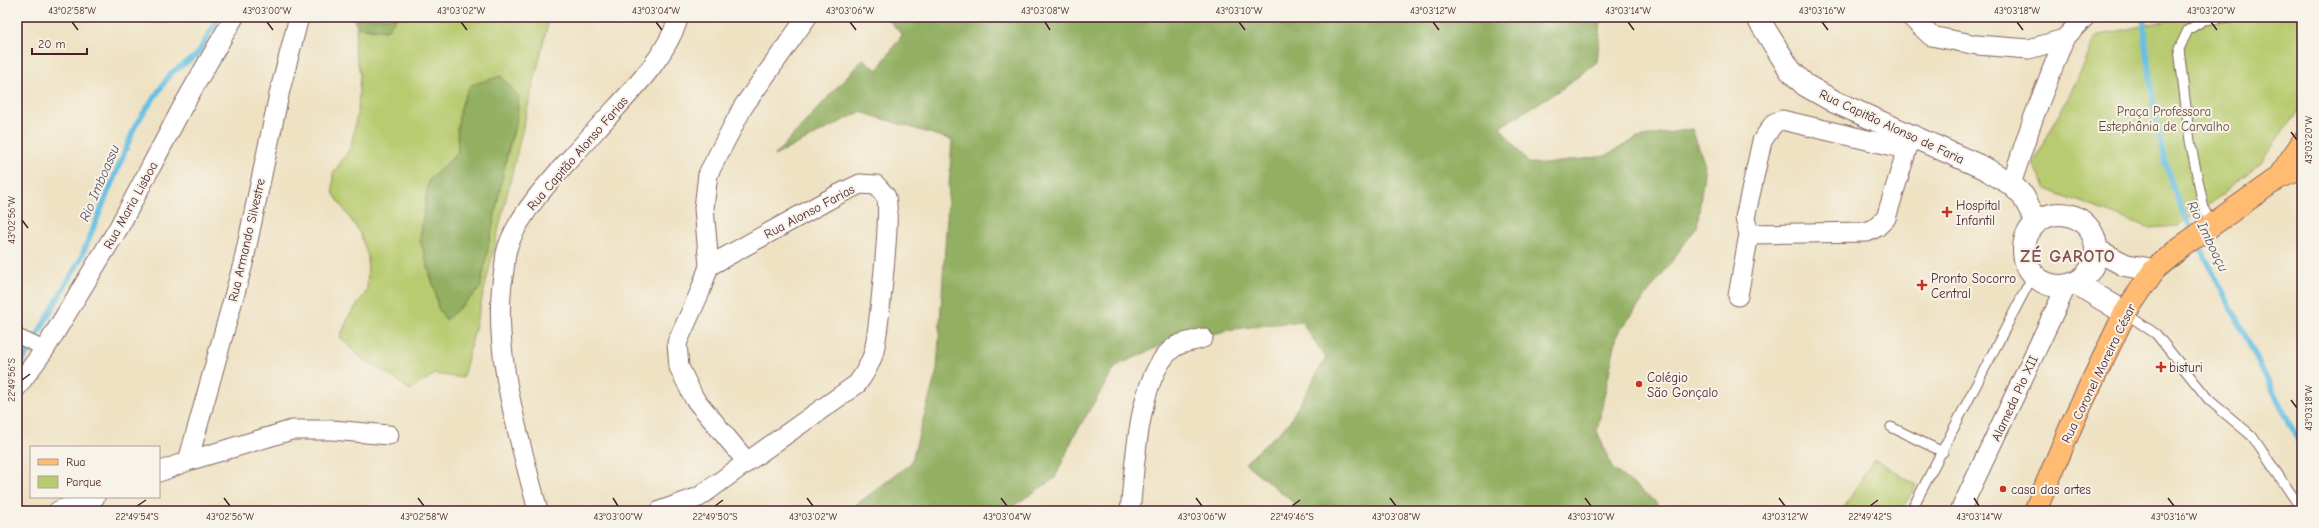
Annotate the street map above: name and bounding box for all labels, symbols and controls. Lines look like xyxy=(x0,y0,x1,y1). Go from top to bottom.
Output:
text: 43°02'58"W xyxy=(48,5,96,17)
text: 43°03'00"W xyxy=(242,5,292,17)
text: 43°03'02"W xyxy=(437,5,485,17)
text: 43°03'04"W xyxy=(632,5,680,17)
text: 43°03'06"W xyxy=(826,5,875,17)
text: 43°03'08"W xyxy=(1021,5,1069,17)
text: 43°03'10"W xyxy=(1216,5,1263,17)
text: 43°03'12"W xyxy=(1410,5,1456,17)
text: 43°03'14"W xyxy=(1605,5,1651,17)
text: 43°03'16"W xyxy=(1799,5,1845,17)
text: 43°03'18"W xyxy=(1994,5,2040,17)
text: 43°03'20"W xyxy=(2187,5,2235,17)
scale bar xyxy=(32,30,87,56)
text: 20 m xyxy=(38,37,66,51)
street label: Rua Capitão Alonso de Faria xyxy=(1817,86,1967,167)
street label: Rua Capitão Alonso Farias xyxy=(524,93,631,213)
park label: Praça Professora Estephânia de Carvalho xyxy=(2098,104,2230,134)
text: 43°03'20"W xyxy=(2303,116,2315,164)
water label: Rio Imboassu xyxy=(76,142,123,224)
street label: Rua Maria Lisboa xyxy=(100,159,161,252)
street label: Rua Armando Silvestre xyxy=(225,177,268,303)
street label: Rua Alonso Farias xyxy=(761,181,857,242)
text: 43°02'56"W xyxy=(6,196,18,244)
place label: Hospital Infantil xyxy=(1956,198,2000,228)
water label: Rio Imboaçu xyxy=(2183,198,2232,274)
marker: Hospital Infantil xyxy=(1941,206,1953,218)
district label: ZÉ GAROTO xyxy=(2020,245,2116,266)
place label: Pronto Socorro Central xyxy=(1931,271,2016,301)
marker: Pronto Socorro Central xyxy=(1916,279,1928,291)
street label: Rua Coronel Moreira César xyxy=(2058,300,2139,445)
street label: Alameda Pio XII xyxy=(1988,353,2041,443)
text: 22°49'56"S xyxy=(6,357,18,402)
place label: bisturi xyxy=(2169,360,2203,375)
marker: bisturi xyxy=(2156,362,2166,372)
place label: Colégio São Gonçalo xyxy=(1647,370,1718,400)
marker: Colégio São Gonçalo xyxy=(1634,379,1644,389)
text: 43°03'18"W xyxy=(2303,385,2315,431)
legend xyxy=(30,446,160,498)
text: Rua xyxy=(66,455,85,469)
text: Parque xyxy=(66,475,101,489)
place label: casa das artes xyxy=(2011,482,2091,497)
marker: casa das artes xyxy=(1998,484,2008,494)
text: 22°49'54"S xyxy=(115,511,159,523)
text: 43°02'56"W xyxy=(206,511,254,523)
text: 43°02'58"W xyxy=(400,511,448,523)
text: 43°03'00"W xyxy=(593,511,643,523)
text: 22°49'50"S xyxy=(693,511,738,523)
text: 43°03'02"W xyxy=(789,511,837,523)
text: 43°03'04"W xyxy=(983,511,1031,523)
text: 43°03'06"W xyxy=(1178,511,1227,523)
text: 22°49'46"S xyxy=(1270,511,1314,523)
text: 43°03'08"W xyxy=(1372,511,1420,523)
text: 43°03'10"W xyxy=(1568,511,1615,523)
text: 43°03'12"W xyxy=(1762,511,1808,523)
text: 22°49'42"S xyxy=(1848,511,1892,523)
text: 43°03'14"W xyxy=(1956,511,2002,523)
text: 43°03'16"W xyxy=(2151,511,2197,523)

